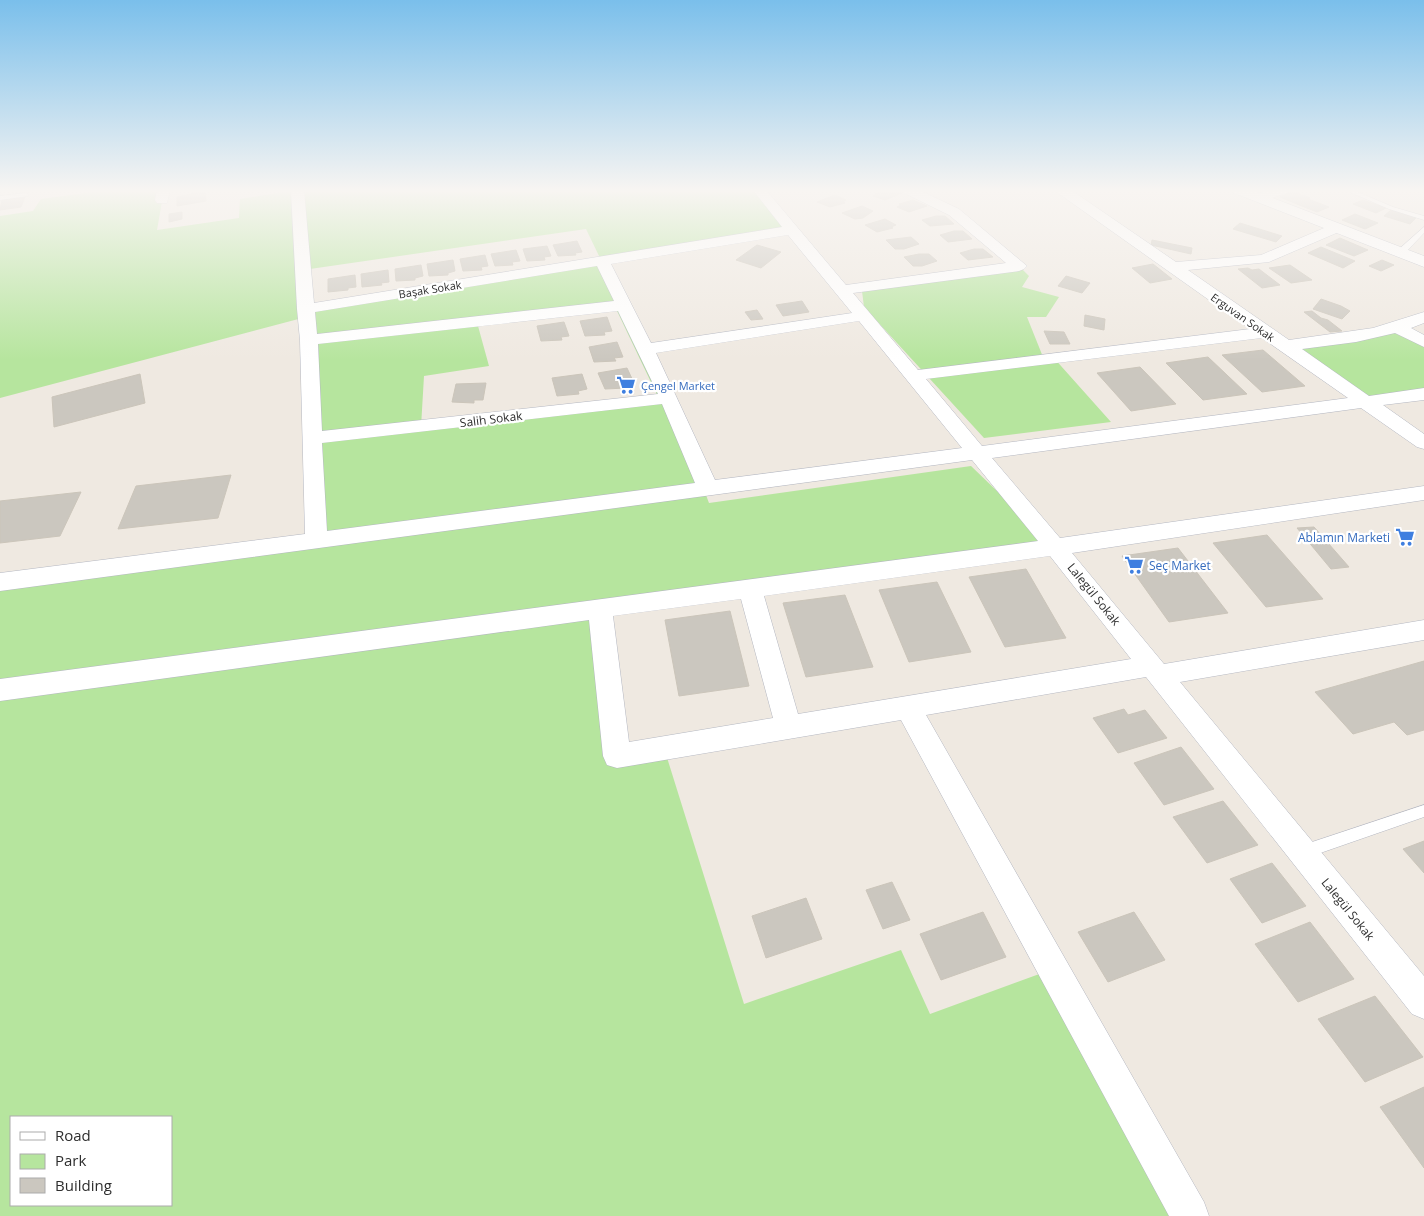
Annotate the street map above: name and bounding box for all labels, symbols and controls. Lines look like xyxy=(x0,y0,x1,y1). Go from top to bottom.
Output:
street label: Başak Sokak xyxy=(397,277,463,301)
street label: Erguvan Sokak xyxy=(1208,289,1278,345)
supermarket icon: Çengel Market xyxy=(615,374,637,396)
place label: Çengel Market xyxy=(641,378,715,393)
street label: Salih Sokak xyxy=(459,407,524,431)
supermarket icon: Ablamın Marketi xyxy=(1394,526,1416,548)
place label: Ablamın Marketi xyxy=(1298,529,1390,546)
supermarket icon: Seç Market xyxy=(1123,554,1145,576)
place label: Seç Market xyxy=(1149,557,1211,574)
street label: Lalegül Sokak xyxy=(1064,559,1125,629)
street label: Lalegül Sokak xyxy=(1318,874,1379,944)
legend xyxy=(10,1116,172,1206)
text: Road xyxy=(55,1125,91,1145)
text: Park xyxy=(55,1150,86,1170)
text: Building xyxy=(55,1175,112,1195)

